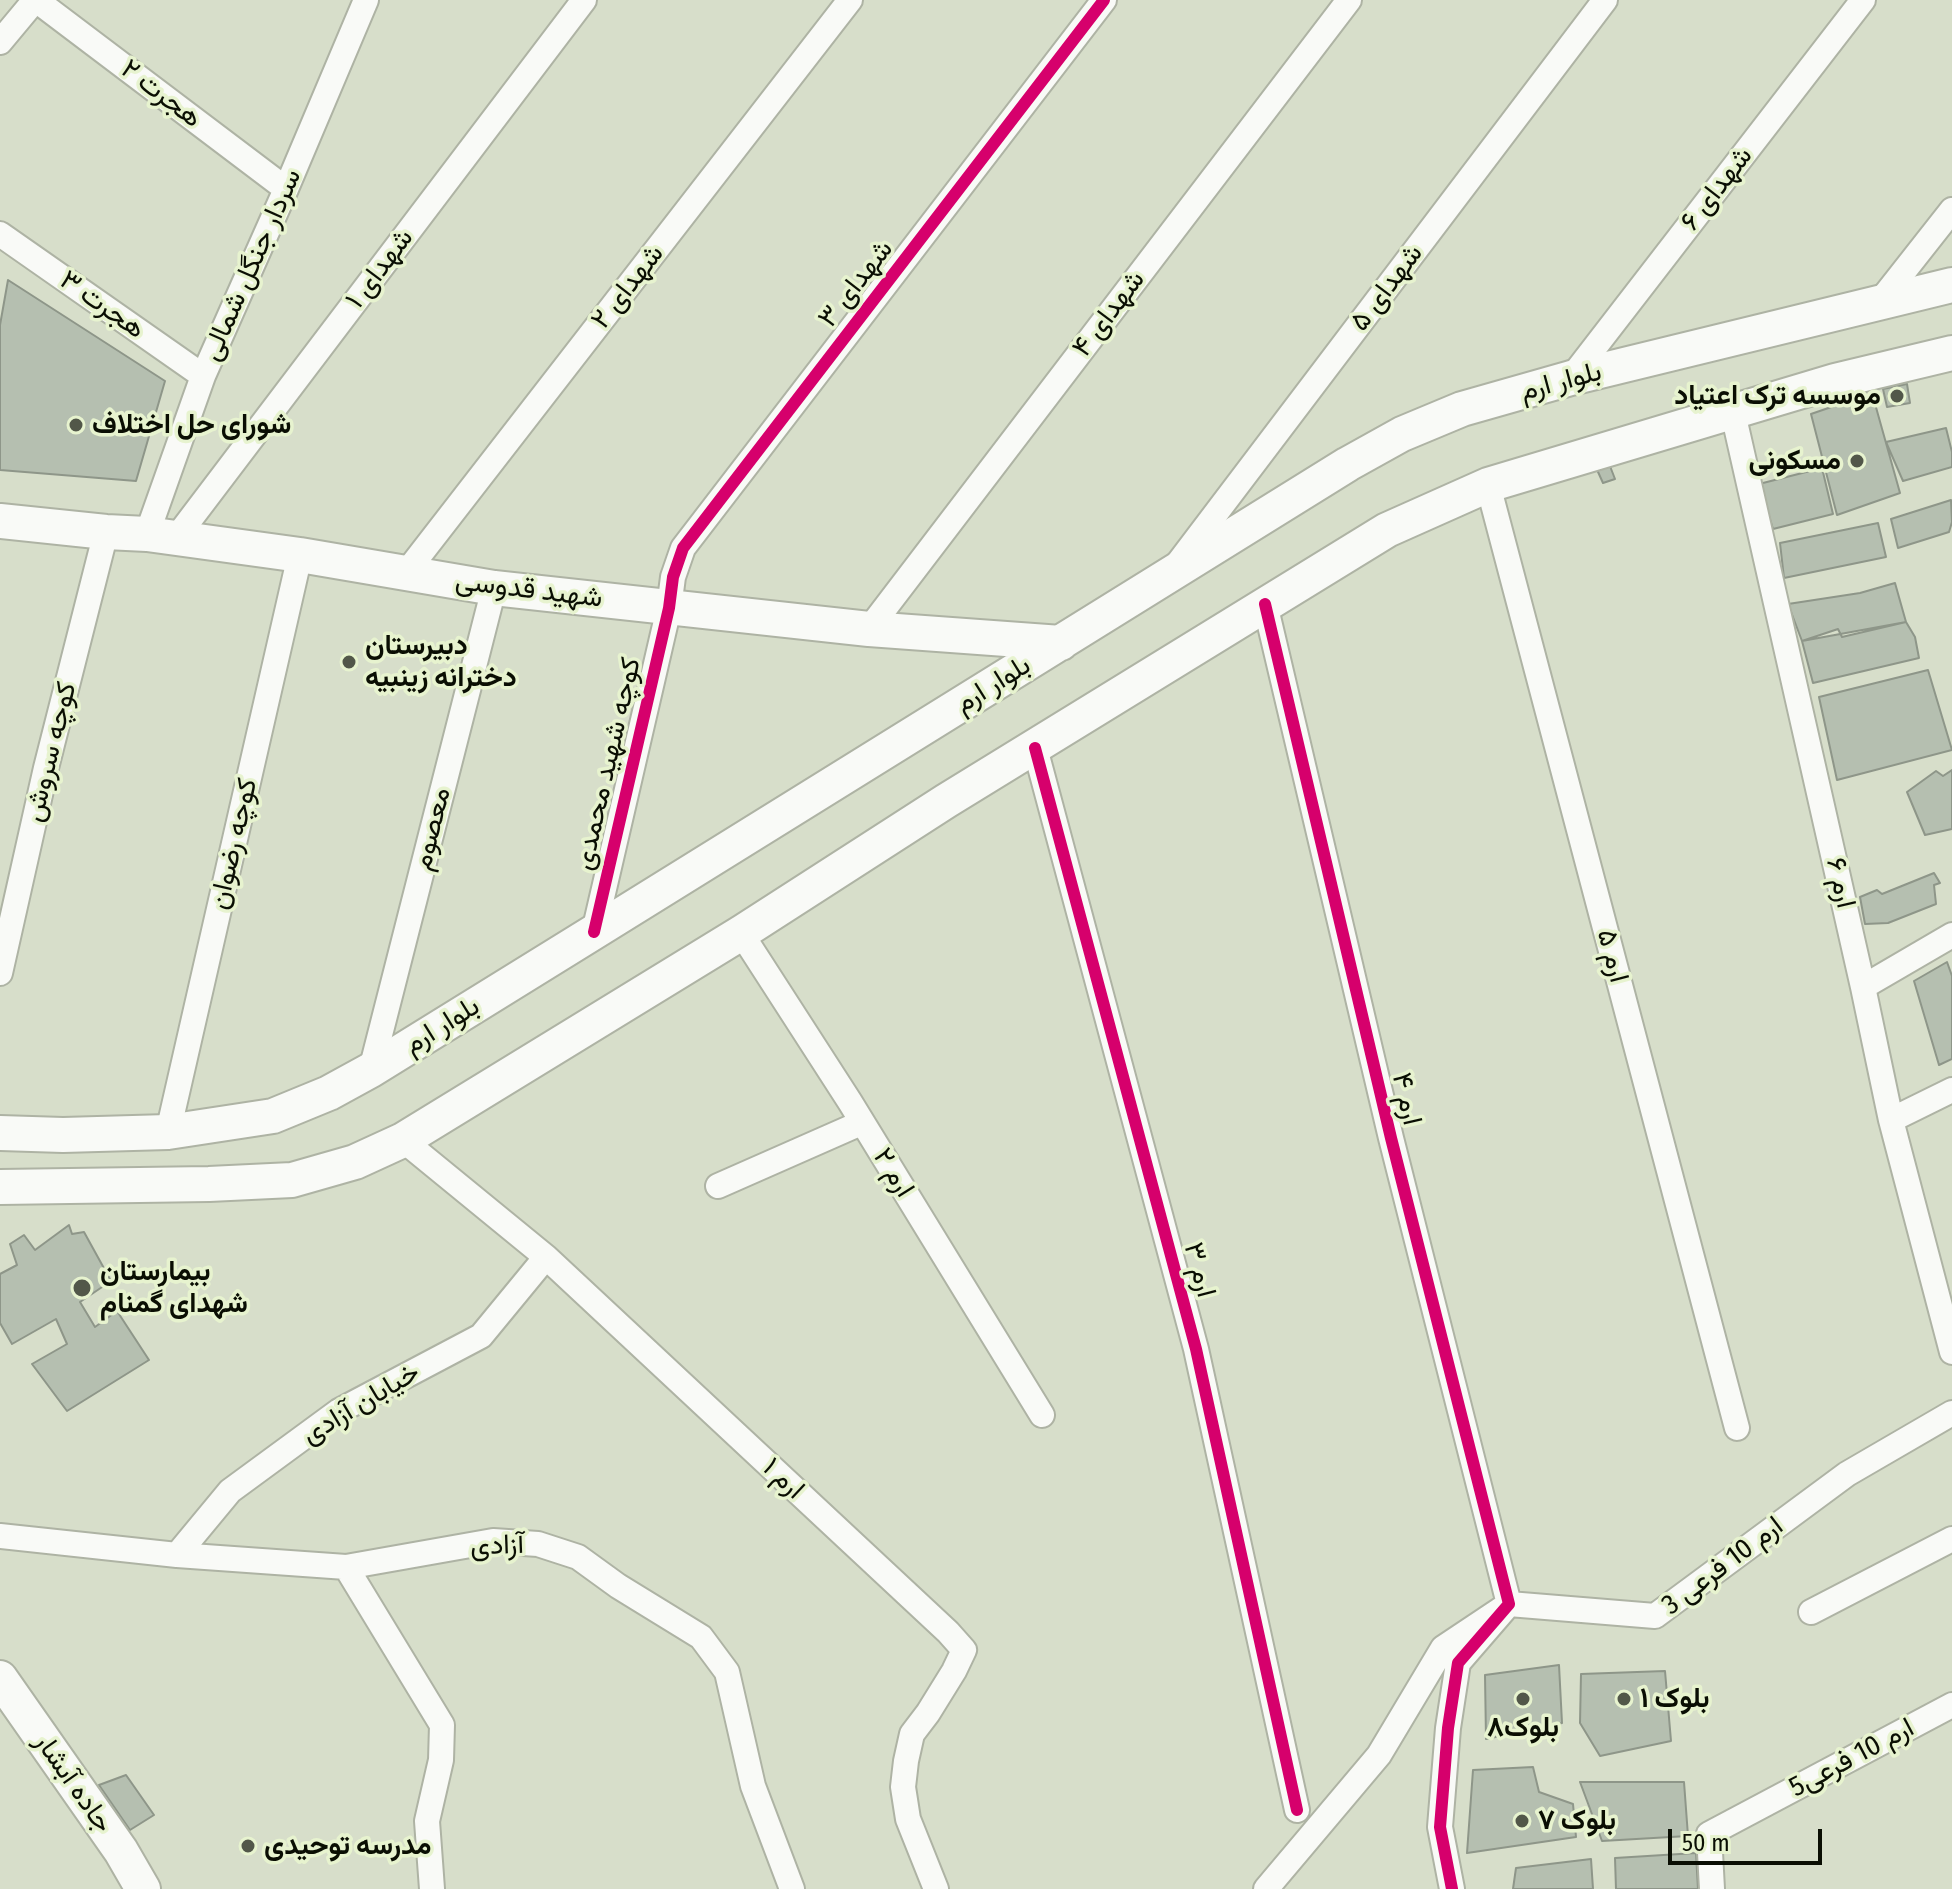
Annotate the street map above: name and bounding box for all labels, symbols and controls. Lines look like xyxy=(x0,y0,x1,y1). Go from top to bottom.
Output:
street label: هجرت ۲ xyxy=(114,53,208,135)
street label: شهدای ۶ xyxy=(1674,140,1760,238)
street label: سردار جنگل شمالی xyxy=(195,164,309,366)
street label: شهدای ۱ xyxy=(339,222,421,316)
street label: شهدای ۳ xyxy=(811,233,901,335)
street label: شهدای ۲ xyxy=(584,238,672,336)
street label: شهدای ۵ xyxy=(1343,238,1431,338)
street label: هجرت ۳ xyxy=(53,264,151,346)
street label: شهدای ۴ xyxy=(1066,264,1152,364)
street label: بلوار ارم xyxy=(1517,355,1605,409)
place label: موسسه ترک اعتیاد xyxy=(1674,379,1881,413)
marker: موسسه ترک اعتیاد xyxy=(1888,387,1906,405)
place label: شورای حل اختلاف xyxy=(92,408,291,442)
marker: شورای حل اختلاف xyxy=(67,416,85,434)
place label: مسکونی xyxy=(1749,444,1841,478)
marker: مسکونی xyxy=(1848,452,1866,470)
street label: شهید قدوسی xyxy=(453,564,605,616)
place label: دبیرستان دخترانه زینبیه xyxy=(365,629,517,695)
street label: بلوار ارم xyxy=(949,649,1037,721)
marker: دبیرستان دخترانه زینبیه xyxy=(340,653,358,671)
street label: کوچه شهید محمدی xyxy=(567,654,649,874)
street label: کوچه سروش xyxy=(17,679,85,825)
street label: کوچه رضوان xyxy=(203,775,265,913)
street label: معصوم xyxy=(406,784,458,874)
street label: ارم ۶ xyxy=(1818,854,1862,912)
street label: ارم ۵ xyxy=(1589,926,1635,986)
street label: بلوار ارم xyxy=(398,990,486,1062)
street label: ارم ۴ xyxy=(1384,1069,1428,1129)
street label: ارم ۲ xyxy=(865,1142,921,1204)
street label: ارم ۳ xyxy=(1176,1239,1222,1301)
place label: بیمارستان شهدای گمنام xyxy=(100,1255,248,1321)
marker: بیمارستان شهدای گمنام xyxy=(71,1277,93,1299)
street label: خیابان آزادی xyxy=(296,1356,426,1452)
street label: ارم ۱ xyxy=(755,1451,811,1507)
street label: ارم 10 فرعی 3 xyxy=(1656,1510,1790,1622)
street label: آزادی xyxy=(470,1528,524,1564)
place label: بلوک ۱ xyxy=(1640,1682,1710,1716)
marker: بلوک۸ xyxy=(1514,1690,1532,1708)
marker: بلوک ۱ xyxy=(1615,1690,1633,1708)
place label: بلوک۸ xyxy=(1487,1711,1559,1745)
street label: ارم 10 فرعی5 xyxy=(1784,1711,1920,1805)
street label: جاده آبشار xyxy=(26,1727,120,1839)
place label: بلوک ۷ xyxy=(1538,1804,1616,1838)
marker: بلوک ۷ xyxy=(1513,1812,1531,1830)
scale bar xyxy=(1672,1813,1826,1863)
place label: مدرسه توحیدی xyxy=(264,1829,431,1863)
text: 50 m xyxy=(1682,1829,1730,1857)
marker: مدرسه توحیدی xyxy=(239,1837,257,1855)

